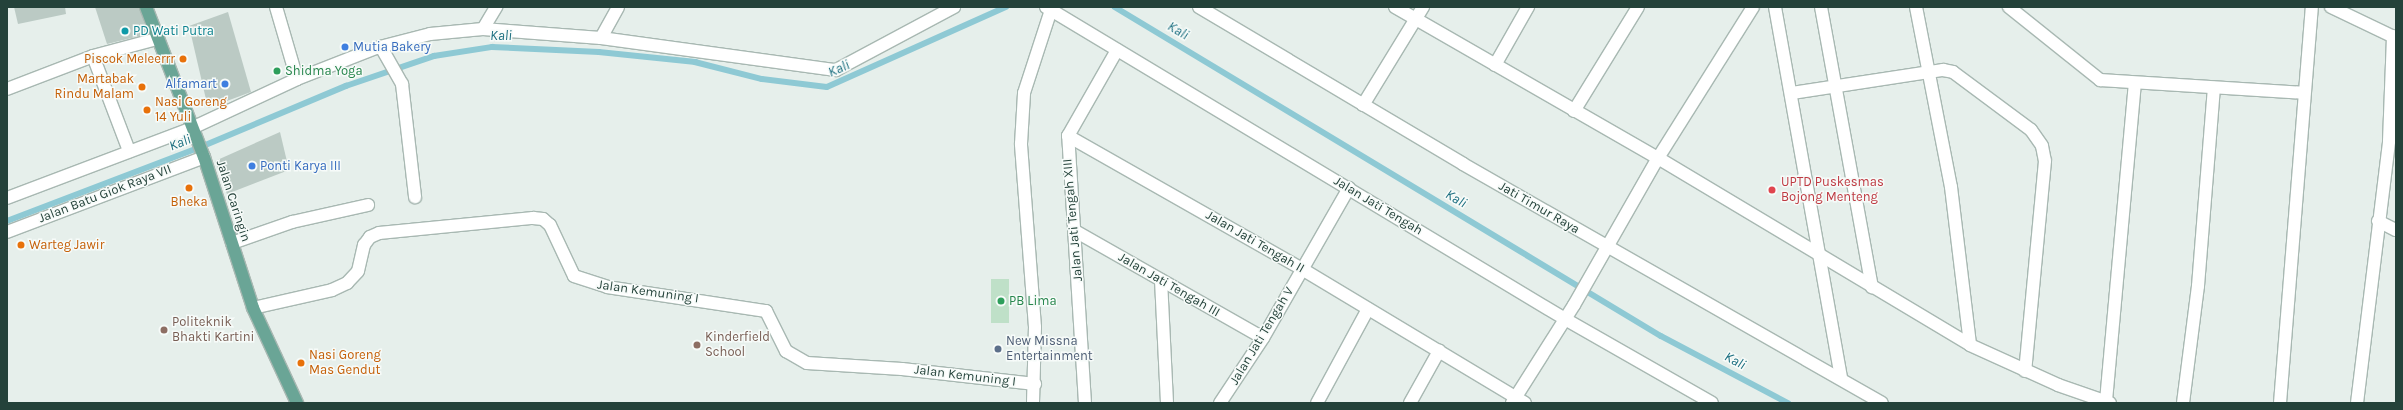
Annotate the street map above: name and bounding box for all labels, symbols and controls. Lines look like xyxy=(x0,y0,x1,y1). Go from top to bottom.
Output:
water label: Kali xyxy=(1164,18,1192,44)
place label: PD Wati Putra xyxy=(133,23,214,39)
marker: PD Wati Putra xyxy=(120,26,130,36)
water label: Kali xyxy=(490,28,512,44)
place label: Mutia Bakery xyxy=(353,39,431,55)
marker: Mutia Bakery xyxy=(340,42,350,52)
place label: Piscok Meleerrr xyxy=(84,51,175,67)
marker: Piscok Meleerrr xyxy=(178,54,188,64)
water label: Kali xyxy=(826,57,852,81)
place label: Shidma Yoga xyxy=(285,63,363,79)
marker: Shidma Yoga xyxy=(272,66,282,76)
place label: Martabak Rindu Malam xyxy=(55,72,134,103)
place label: Alfamart xyxy=(165,76,217,92)
marker: Alfamart xyxy=(220,79,230,89)
marker: Martabak Rindu Malam xyxy=(137,82,147,92)
place label: Nasi Goreng 14 Yuli xyxy=(155,95,227,126)
marker: Nasi Goreng 14 Yuli xyxy=(142,105,152,115)
water label: Kali xyxy=(167,131,193,155)
street label: Jalan Caringin xyxy=(212,158,254,244)
place label: Ponti Karya III xyxy=(260,158,341,174)
street label: Jalan Jati Tengah XIII xyxy=(1060,158,1086,282)
street label: Jalan Batu Giok Raya VII xyxy=(36,161,174,227)
marker: Ponti Karya III xyxy=(247,161,257,171)
street label: Jalan Jati Tengah xyxy=(1331,173,1425,239)
place label: UPTD Puskesmas Bojong Menteng xyxy=(1781,175,1884,206)
street label: Jati Timur Raya xyxy=(1496,179,1582,237)
marker: Bheka xyxy=(184,183,194,193)
marker: UPTD Puskesmas Bojong Menteng xyxy=(1766,184,1778,196)
water label: Kali xyxy=(1442,186,1470,212)
place label: Bheka xyxy=(170,194,208,210)
street label: Jalan Jati Tengah II xyxy=(1203,207,1307,277)
place label: Warteg Jawir xyxy=(29,237,104,253)
marker: Warteg Jawir xyxy=(16,240,26,250)
street label: Jalan Jati Tengah III xyxy=(1115,250,1223,320)
street label: Jalan Kemuning I xyxy=(596,277,700,307)
street label: Jalan Jati Tengah V xyxy=(1227,284,1297,388)
place label: PB Lima xyxy=(1009,293,1057,309)
marker: PB Lima xyxy=(996,296,1006,306)
place label: Politeknik Bhakti Kartini xyxy=(172,315,254,346)
marker: Politeknik Bhakti Kartini xyxy=(159,325,169,335)
place label: Kinderfield School xyxy=(705,330,770,361)
place label: New Missna Entertainment xyxy=(1006,334,1093,365)
marker: Kinderfield School xyxy=(692,340,702,350)
marker: New Missna Entertainment xyxy=(993,344,1003,354)
place label: Nasi Goreng Mas Gendut xyxy=(309,348,381,379)
water label: Kali xyxy=(1721,348,1749,374)
marker: Nasi Goreng Mas Gendut xyxy=(296,358,306,368)
street label: Jalan Kemuning I xyxy=(913,362,1017,390)

